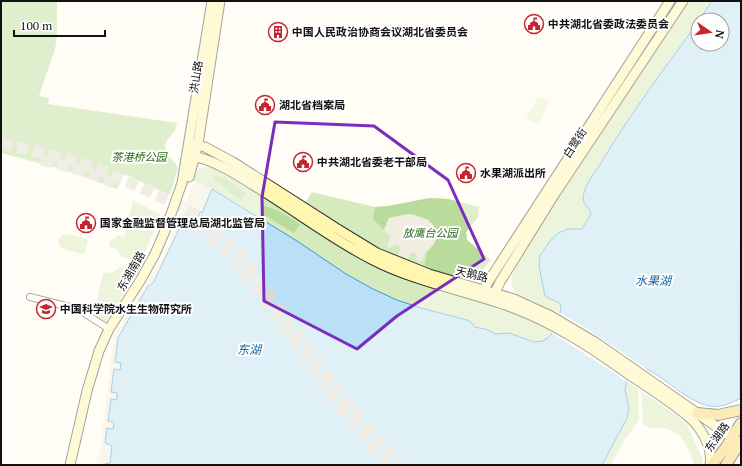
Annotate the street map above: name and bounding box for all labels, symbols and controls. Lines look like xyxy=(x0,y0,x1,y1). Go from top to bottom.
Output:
scale bar xyxy=(14,12,105,38)
north arrow xyxy=(690,12,730,52)
public building icon: 中共湖北省委政法委员会 xyxy=(523,13,545,35)
place label: 中共湖北省委政法委员会 xyxy=(548,17,669,31)
text: 100 m xyxy=(20,18,53,33)
building icon: 中国人民政治协商会议湖北省委员会 xyxy=(267,21,289,43)
place label: 中国人民政治协商会议湖北省委员会 xyxy=(292,25,468,39)
text: N xyxy=(712,29,728,41)
street label: 洪山路 xyxy=(187,60,205,94)
public building icon: 湖北省档案局 xyxy=(254,94,276,116)
place label: 湖北省档案局 xyxy=(279,98,345,112)
street label: 白鹭街 xyxy=(560,125,590,161)
park label: 茶港桥公园 xyxy=(112,150,168,164)
public building icon: 中共湖北省委老干部局 xyxy=(292,151,314,173)
place label: 中共湖北省委老干部局 xyxy=(317,155,427,169)
public building icon: 水果湖派出所 xyxy=(455,162,477,184)
place label: 水果湖派出所 xyxy=(480,166,546,180)
public building icon: 国家金融监督管理总局湖北监管局 xyxy=(75,212,97,234)
place label: 国家金融监督管理总局湖北监管局 xyxy=(100,216,265,230)
park label: 放鹰台公园 xyxy=(403,226,459,240)
street label: 东湖南路 xyxy=(114,248,148,294)
street label: 天鹅路 xyxy=(454,263,490,285)
water label: 水果湖 xyxy=(635,273,673,288)
school or university icon: 中国科学院水生生物研究所 xyxy=(35,298,57,320)
place label: 中国科学院水生生物研究所 xyxy=(60,302,192,316)
water label: 东湖 xyxy=(237,342,263,357)
street label: 东湖路 xyxy=(702,419,732,455)

